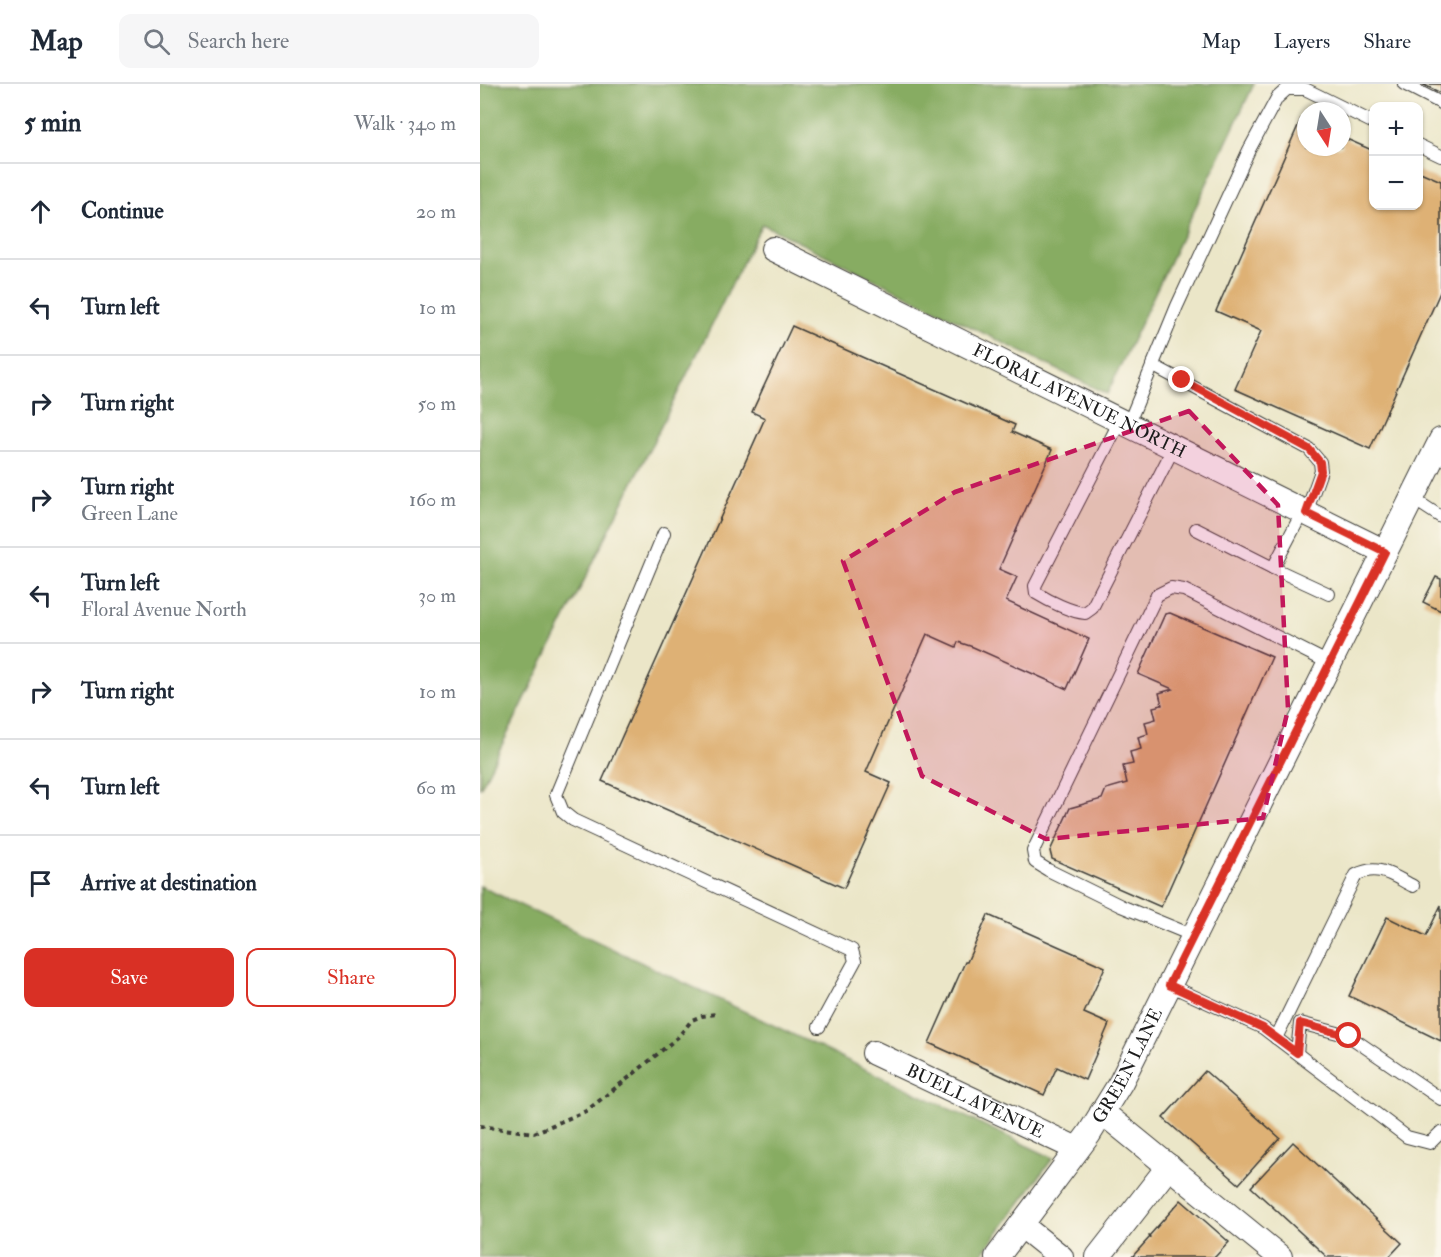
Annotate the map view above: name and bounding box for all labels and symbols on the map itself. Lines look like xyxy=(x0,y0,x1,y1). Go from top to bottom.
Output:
north arrow xyxy=(1297,102,1351,156)
street label: FLORAL AVENUE NORTH xyxy=(969,339,1190,464)
route end xyxy=(1168,366,1194,392)
street label: GREEN LANE xyxy=(1087,1004,1168,1128)
route start xyxy=(1335,1022,1361,1048)
street label: BUELL AVENUE xyxy=(902,1059,1048,1144)

